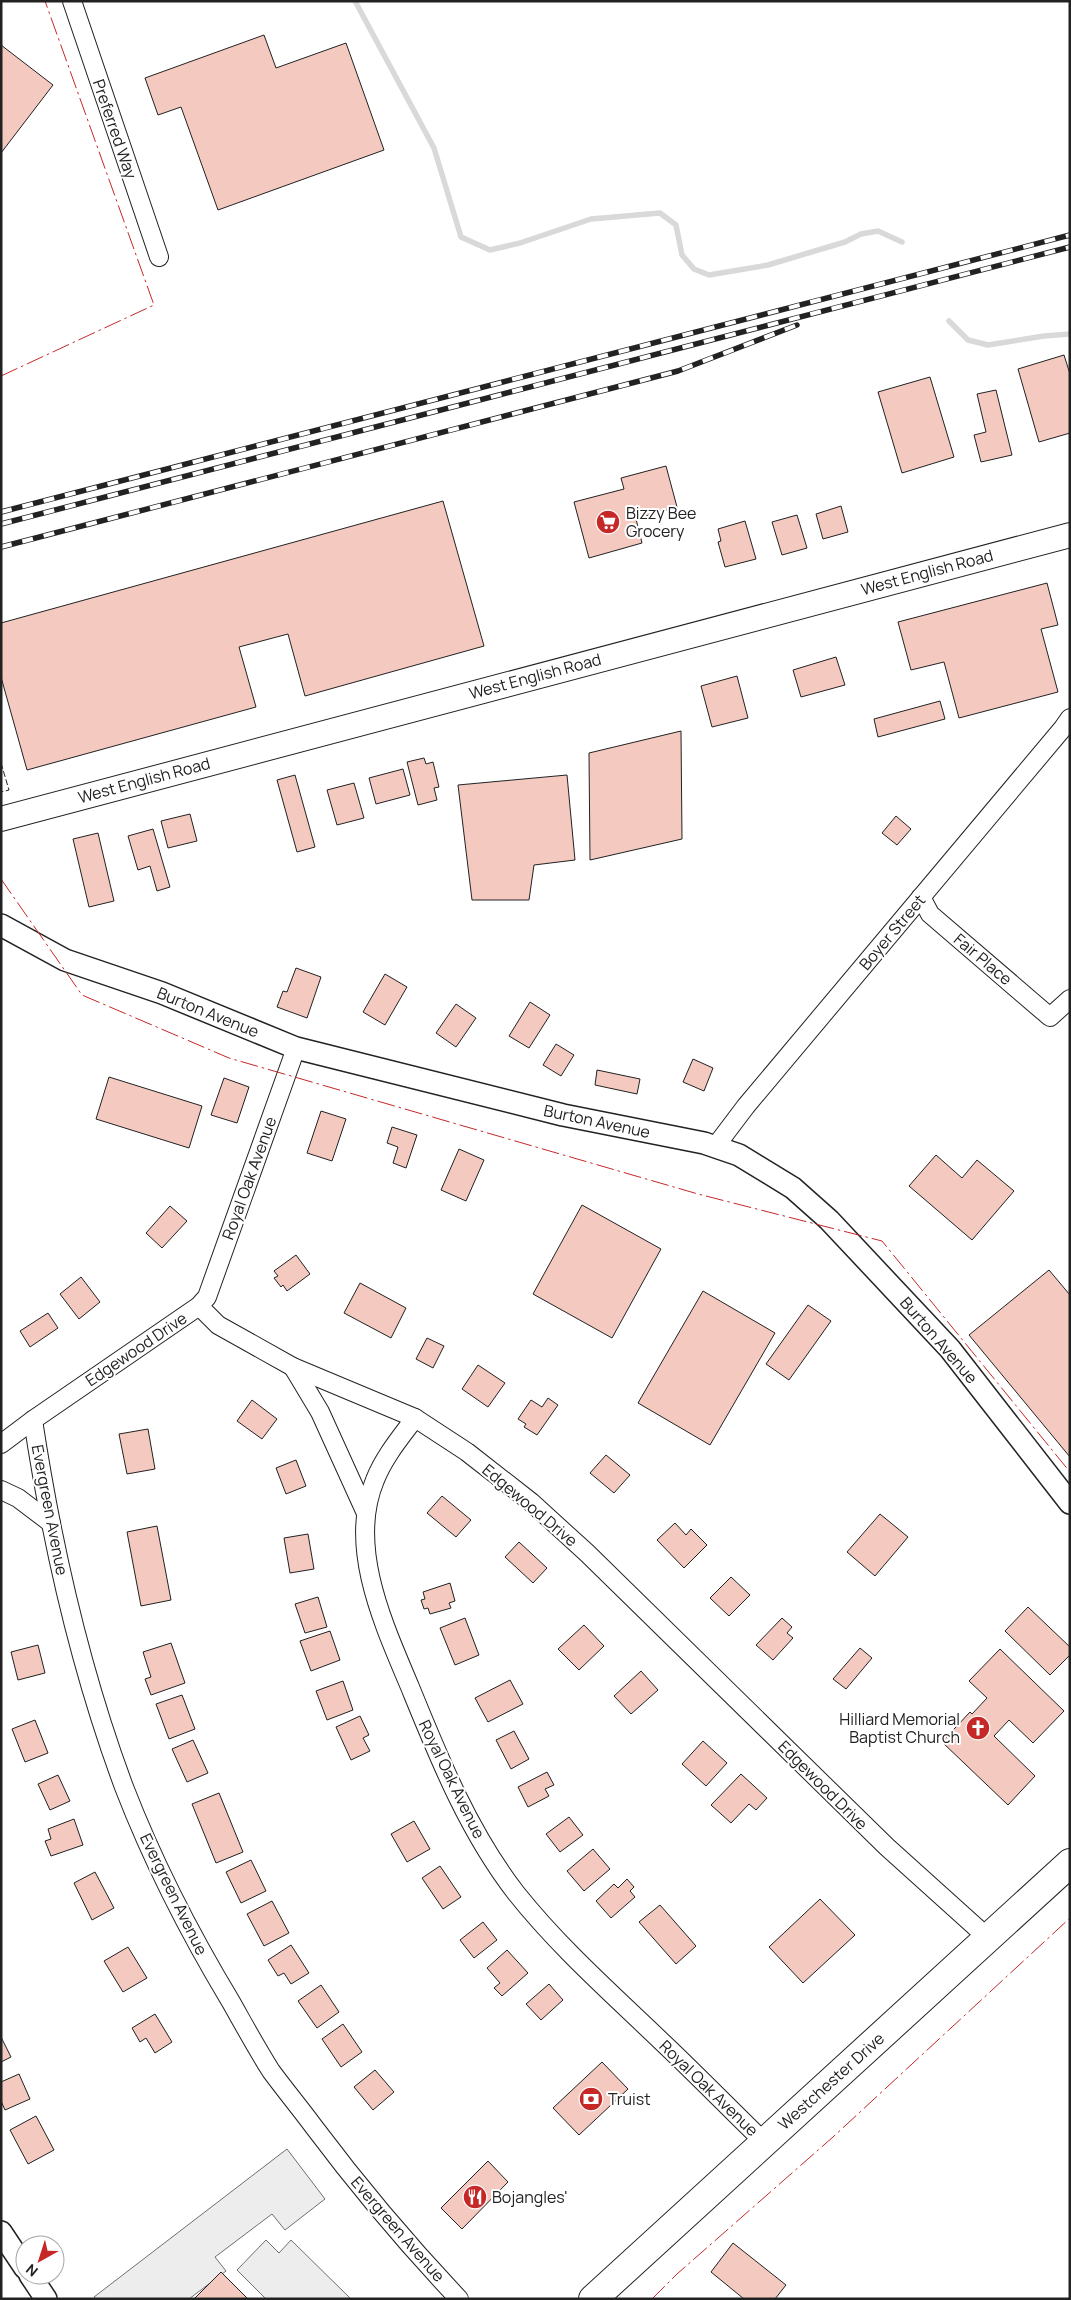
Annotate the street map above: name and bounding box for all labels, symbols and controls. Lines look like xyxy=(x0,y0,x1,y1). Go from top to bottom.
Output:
street label: Preferred Way xyxy=(88,76,142,182)
place label: Bizzy Bee Grocery xyxy=(626,502,696,542)
supermarket icon: Bizzy Bee Grocery xyxy=(595,509,621,535)
street label: West English Road xyxy=(858,544,996,600)
street label: West English Road xyxy=(466,648,604,704)
street label: West English Road xyxy=(75,752,213,808)
street label: Boyer Street xyxy=(854,890,930,974)
street label: Fair Place xyxy=(949,928,1017,990)
street label: Burton Avenue xyxy=(154,982,262,1042)
street label: Burton Avenue xyxy=(542,1099,652,1143)
street label: Royal Oak Avenue xyxy=(217,1113,281,1243)
street label: Burton Avenue xyxy=(895,1292,983,1388)
street label: Edgewood Drive xyxy=(81,1307,191,1391)
street label: Evergreen Avenue xyxy=(27,1443,73,1577)
street label: Edgewood Drive xyxy=(478,1459,582,1551)
place label: Hilliard Memorial Baptist Church xyxy=(839,1708,960,1748)
church icon: Hilliard Memorial Baptist Church xyxy=(965,1715,991,1741)
street label: Royal Oak Avenue xyxy=(414,1716,490,1842)
street label: Edgewood Drive xyxy=(773,1735,873,1835)
street label: Evergreen Avenue xyxy=(135,1830,213,1958)
street label: Westchester Drive xyxy=(773,2027,889,2135)
street label: Royal Oak Avenue xyxy=(655,2035,763,2141)
bank icon: Truist xyxy=(578,2086,604,2112)
place label: Truist xyxy=(608,2088,651,2110)
street label: Evergreen Avenue xyxy=(346,2172,450,2286)
restaurant icon: Bojangles' xyxy=(462,2184,488,2210)
place label: Bojangles' xyxy=(492,2186,568,2208)
north arrow xyxy=(15,2235,65,2285)
text: N xyxy=(22,2260,41,2281)

